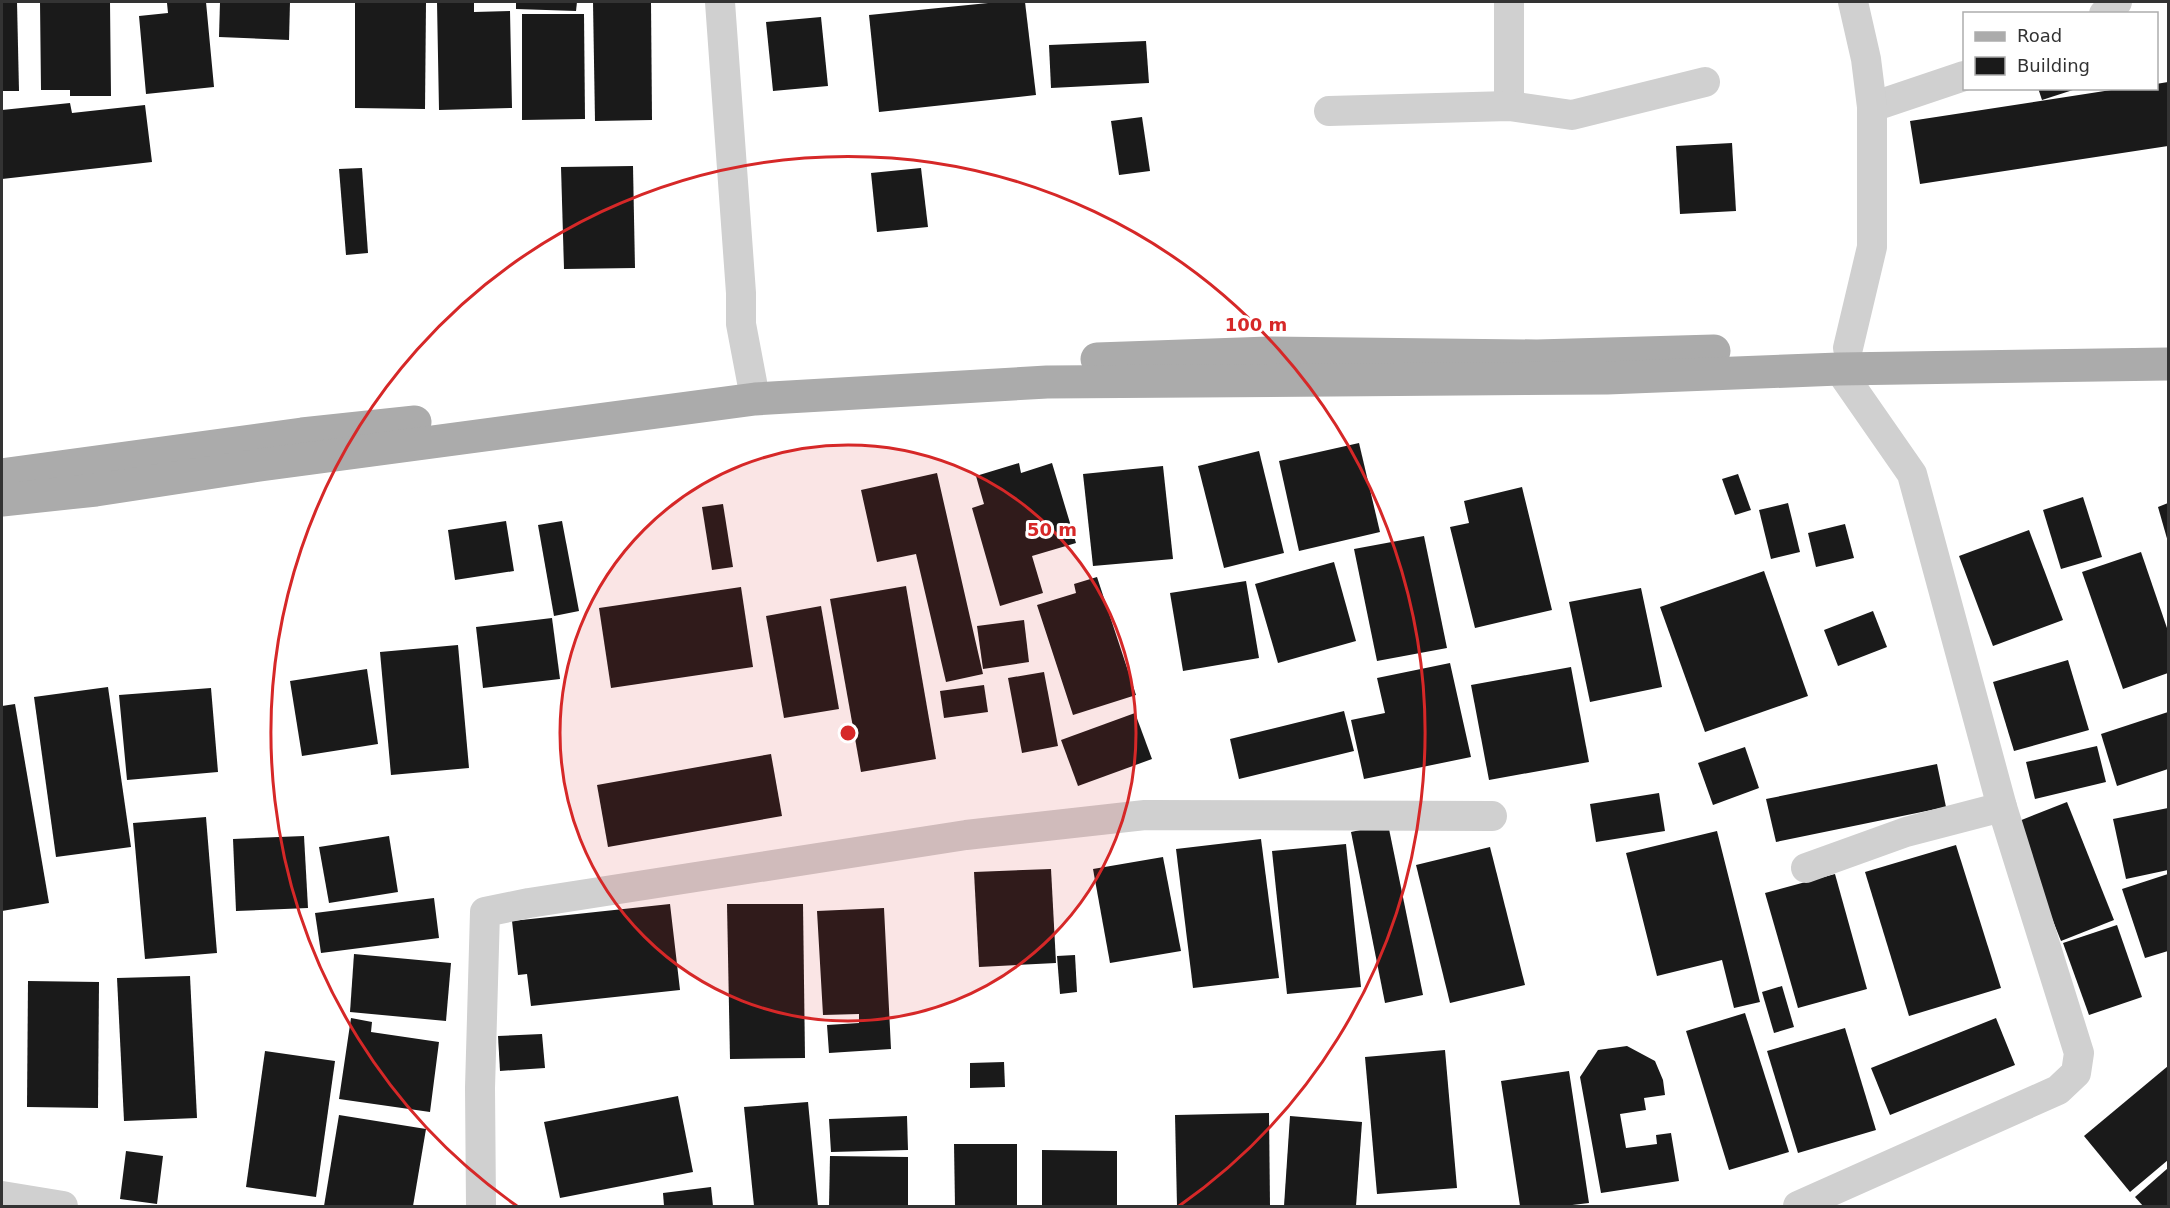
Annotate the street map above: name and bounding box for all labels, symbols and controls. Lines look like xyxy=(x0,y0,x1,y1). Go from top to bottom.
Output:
legend xyxy=(1963,12,2158,90)
text: Road xyxy=(2017,25,2062,46)
text: Building xyxy=(2017,55,2090,76)
text: 100 m xyxy=(1225,314,1287,335)
text: 50 m xyxy=(1027,519,1077,540)
centre of rings xyxy=(838,723,858,743)

